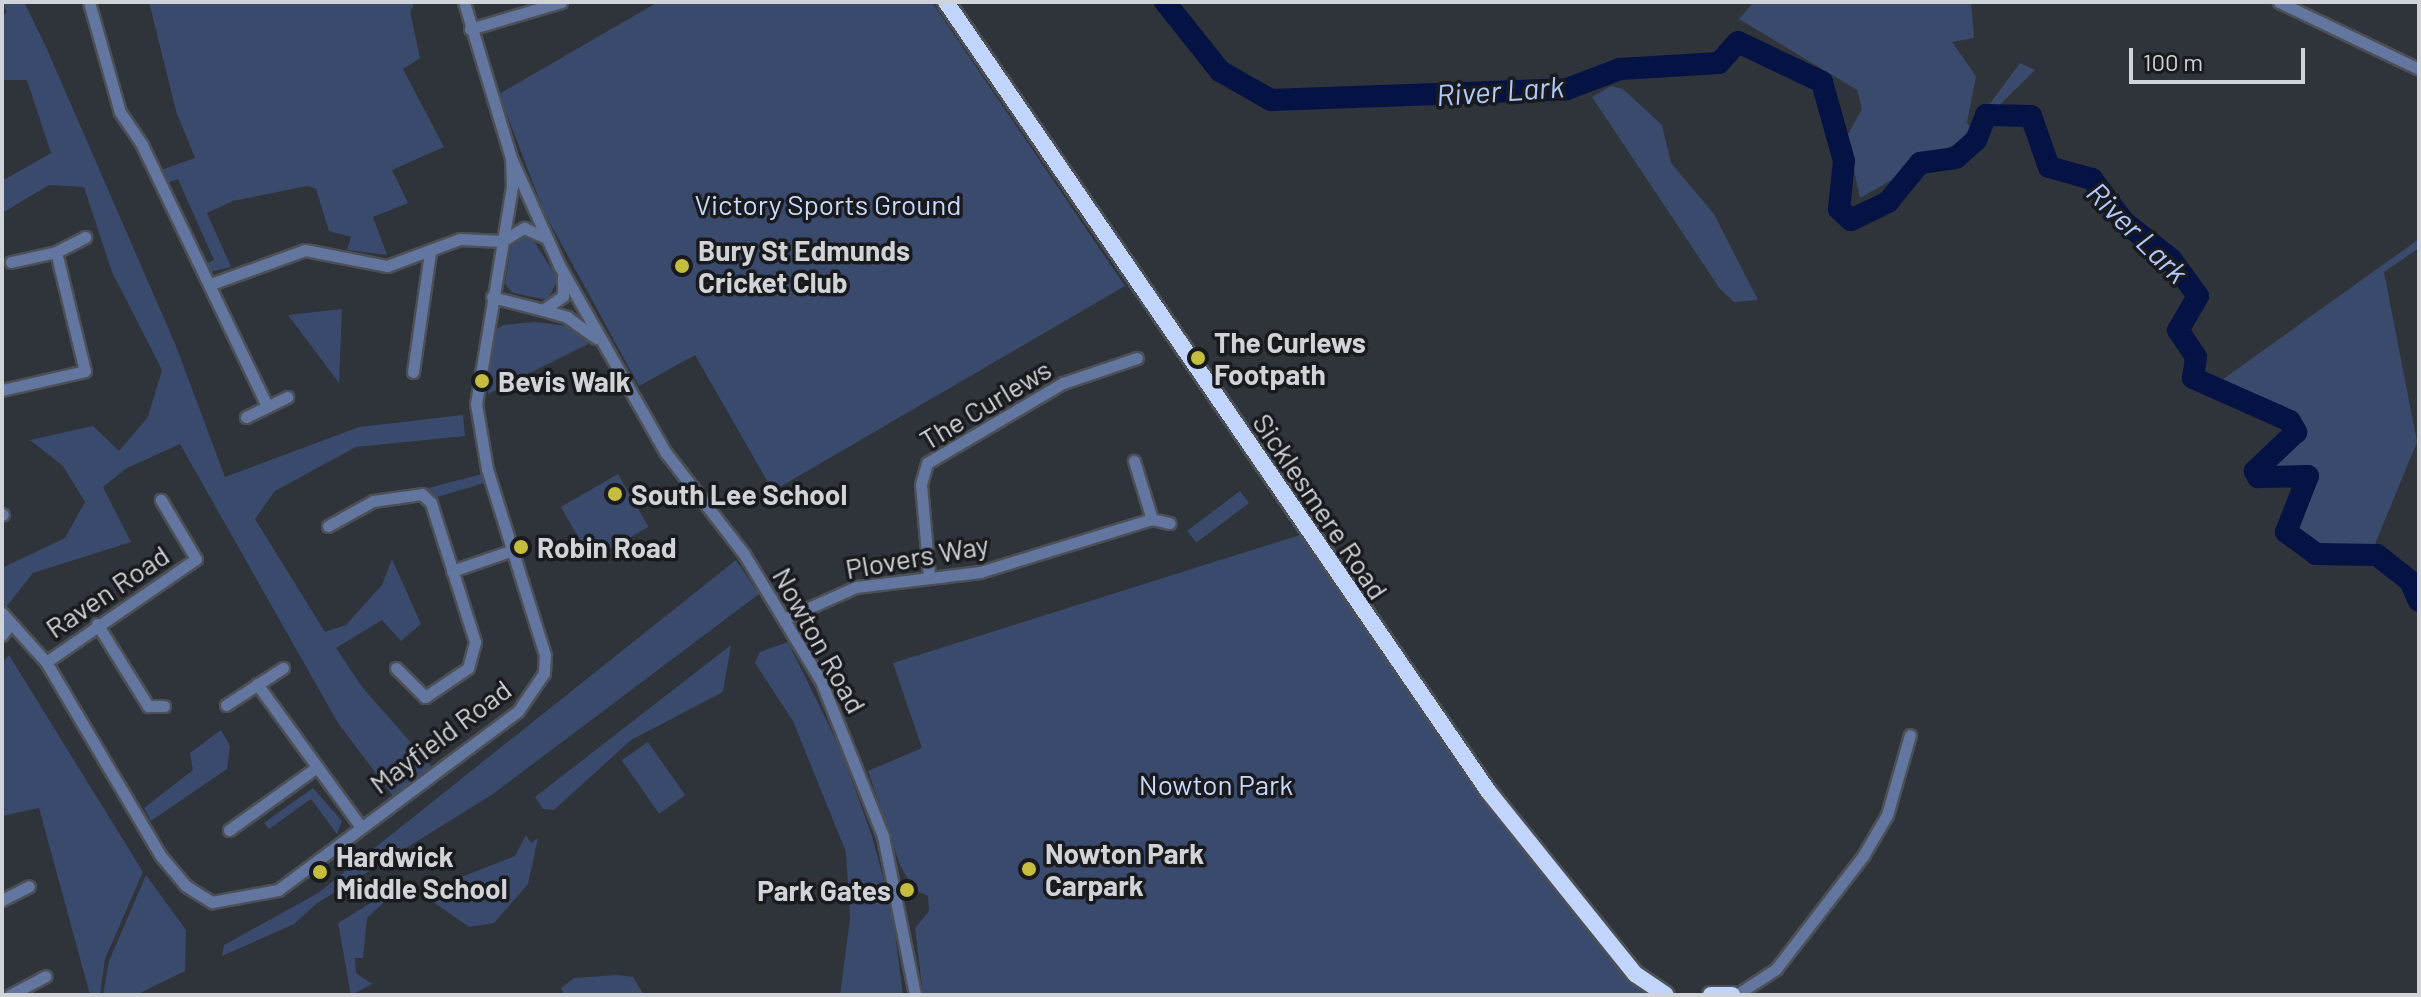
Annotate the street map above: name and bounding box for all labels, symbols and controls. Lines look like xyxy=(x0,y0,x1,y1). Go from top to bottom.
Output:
scale bar xyxy=(2133,32,2309,82)
text: 100 m xyxy=(2143,47,2203,76)
water label: River Lark xyxy=(1435,68,1565,112)
water label: River Lark xyxy=(2080,174,2196,290)
park label: Victory Sports Ground xyxy=(694,187,962,221)
place label: Bury St Edmunds Cricket Club xyxy=(698,233,910,299)
marker: Bury St Edmunds Cricket Club xyxy=(673,257,691,275)
place label: The Curlews Footpath xyxy=(1214,325,1366,391)
marker: The Curlews Footpath xyxy=(1189,349,1207,367)
street label: The Curlews xyxy=(913,352,1057,456)
place label: Bevis Walk xyxy=(498,364,631,398)
marker: Bevis Walk xyxy=(473,372,491,390)
street label: Sicklesmere Road xyxy=(1246,407,1396,605)
place label: South Lee School xyxy=(631,477,847,511)
marker: South Lee School xyxy=(606,485,624,503)
street label: Plovers Way xyxy=(843,527,991,585)
place label: Robin Road xyxy=(537,530,677,564)
street label: Raven Road xyxy=(39,537,175,645)
marker: Robin Road xyxy=(512,538,530,556)
street label: Nowton Road xyxy=(766,561,874,719)
street label: Mayfield Road xyxy=(363,672,517,800)
park label: Nowton Park xyxy=(1139,767,1293,801)
place label: Nowton Park Carpark xyxy=(1045,836,1204,902)
place label: Hardwick Middle School xyxy=(336,839,508,905)
marker: Nowton Park Carpark xyxy=(1020,860,1038,878)
marker: Hardwick Middle School xyxy=(311,863,329,881)
place label: Park Gates xyxy=(757,873,891,907)
marker: Park Gates xyxy=(898,881,916,899)

